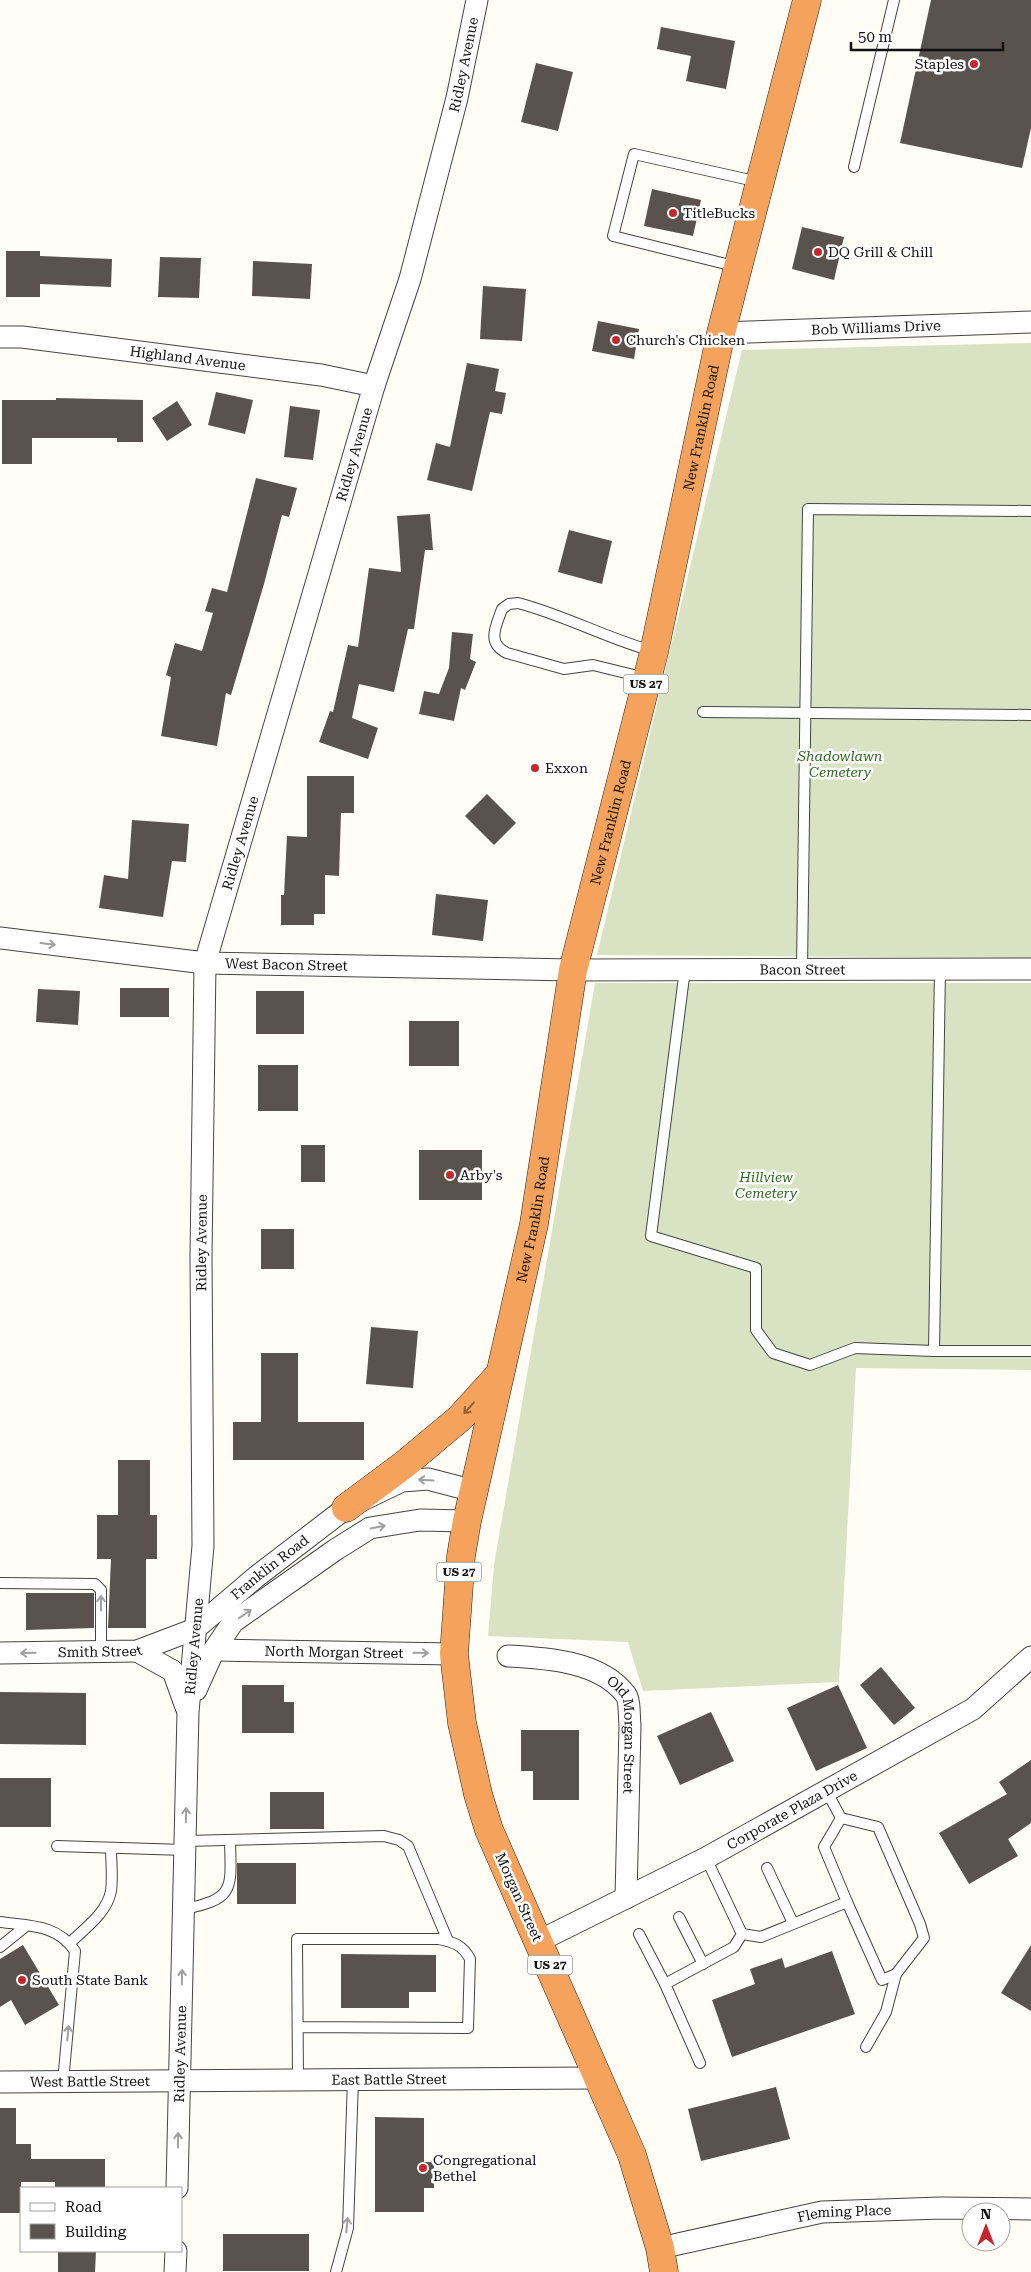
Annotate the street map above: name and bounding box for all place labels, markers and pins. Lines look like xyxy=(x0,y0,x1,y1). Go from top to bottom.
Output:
place label: Staples xyxy=(915,56,964,72)
marker: Staples xyxy=(968,58,980,70)
place label: TitleBucks xyxy=(683,205,756,221)
marker: TitleBucks xyxy=(667,207,679,219)
place label: DQ Grill & Chill xyxy=(828,244,934,260)
marker: DQ Grill & Chill xyxy=(812,246,824,258)
place label: Church's Chicken xyxy=(626,332,745,348)
marker: Church's Chicken xyxy=(610,334,622,346)
place label: Exxon xyxy=(545,760,588,776)
marker: Exxon xyxy=(529,762,541,774)
place label: Arby's xyxy=(460,1167,503,1183)
marker: Arby's xyxy=(444,1169,456,1181)
place label: South State Bank xyxy=(32,1972,148,1988)
marker: South State Bank xyxy=(16,1974,28,1986)
place label: Congregational Bethel xyxy=(433,2152,537,2184)
marker: Congregational Bethel xyxy=(417,2162,429,2174)

